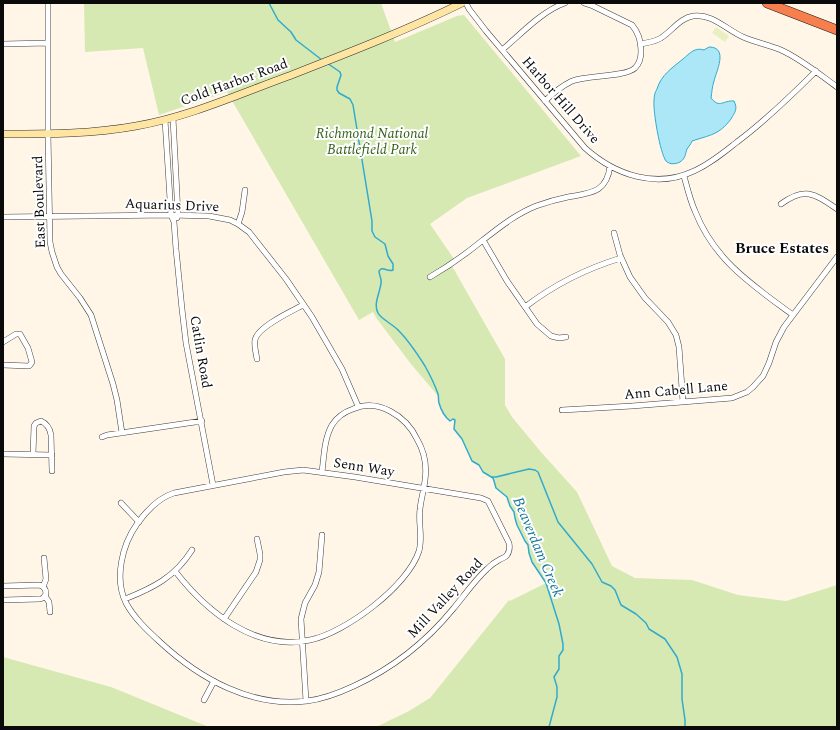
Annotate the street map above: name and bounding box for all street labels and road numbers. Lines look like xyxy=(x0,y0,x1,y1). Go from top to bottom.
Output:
street label: Harbor Hill Drive xyxy=(517,52,605,149)
street label: Cold Harbor Road xyxy=(177,53,291,111)
street label: East Boulevard xyxy=(27,155,51,249)
street label: Aquarius Drive xyxy=(124,193,220,217)
street label: Catlin Road xyxy=(184,314,218,390)
street label: Ann Cabell Lane xyxy=(623,375,729,405)
street label: Senn Way xyxy=(332,452,397,482)
street label: Mill Valley Road xyxy=(402,553,488,643)

